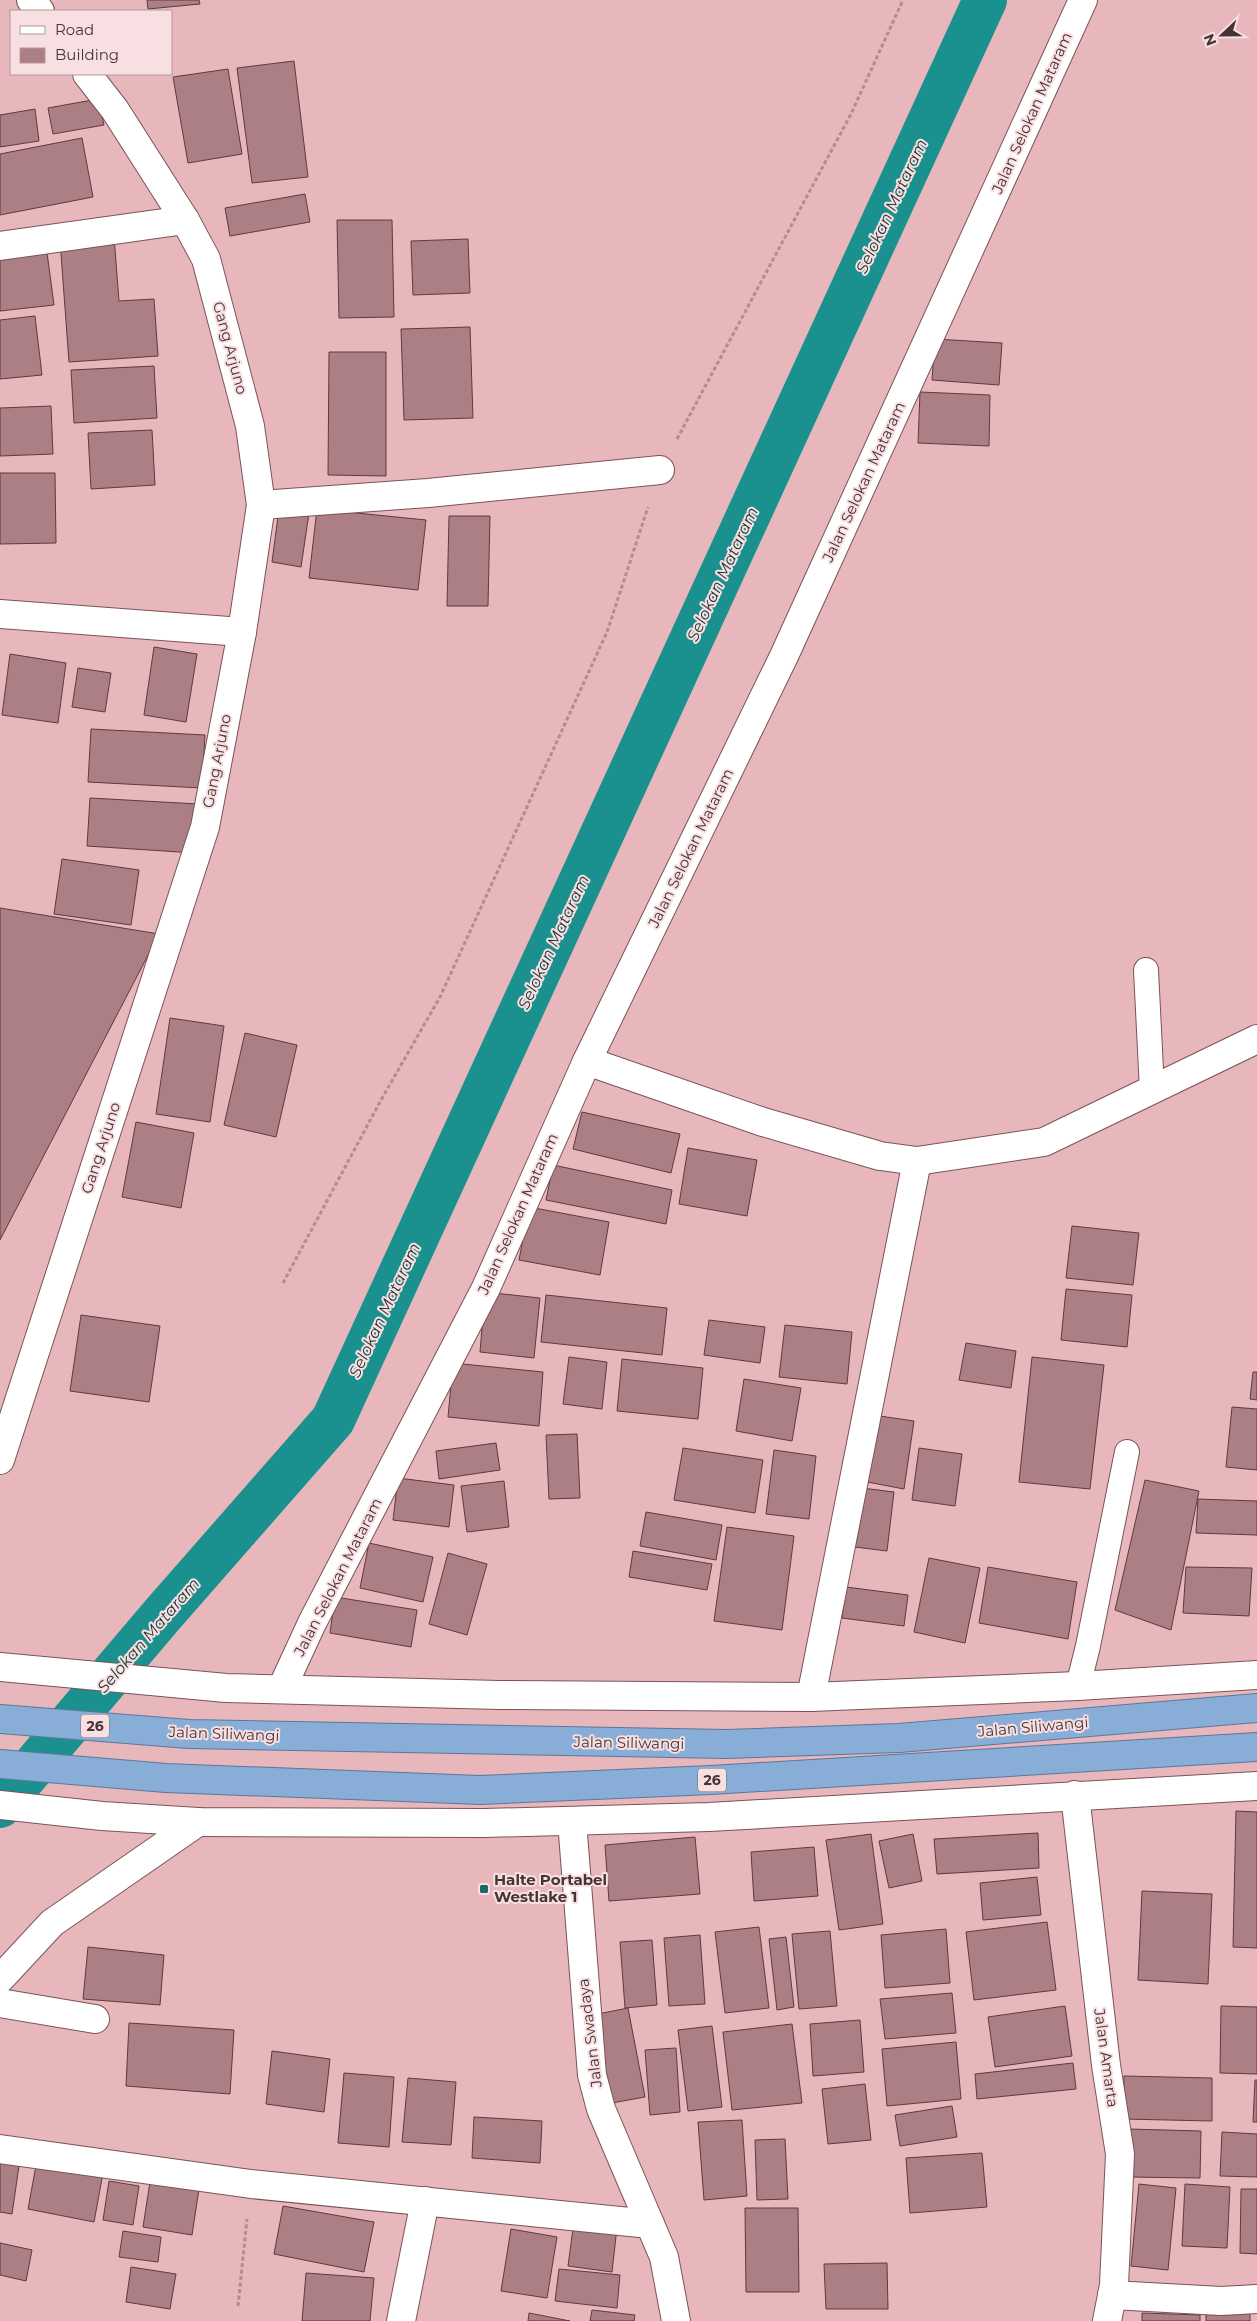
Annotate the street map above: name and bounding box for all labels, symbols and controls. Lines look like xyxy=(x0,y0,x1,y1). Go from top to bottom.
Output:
legend xyxy=(10,10,172,75)
north arrow xyxy=(1197,10,1247,60)
text: Road xyxy=(55,20,94,39)
street label: Jalan Selokan Mataram xyxy=(987,29,1076,197)
text: N xyxy=(1199,31,1220,48)
text: Building xyxy=(55,45,119,64)
water label: Selokan Mataram xyxy=(852,136,931,276)
street label: Gang Arjuno xyxy=(209,299,252,396)
street label: Jalan Selokan Mataram xyxy=(818,399,909,566)
water label: Selokan Mataram xyxy=(683,504,762,644)
street label: Gang Arjuno xyxy=(198,712,235,809)
street label: Jalan Selokan Mataram xyxy=(643,765,737,931)
water label: Selokan Mataram xyxy=(514,872,593,1012)
street label: Gang Arjuno xyxy=(77,1100,124,1196)
street label: Jalan Selokan Mataram xyxy=(473,1130,562,1298)
water label: Selokan Mataram xyxy=(345,1240,424,1380)
street label: Jalan Selokan Mataram xyxy=(289,1495,386,1660)
water label: Selokan Mataram xyxy=(93,1574,203,1697)
street label: Jalan Siliwangi xyxy=(976,1712,1089,1741)
road number: 26 xyxy=(81,1714,109,1738)
street label: Jalan Siliwangi xyxy=(167,1722,280,1745)
street label: Jalan Siliwangi xyxy=(572,1732,685,1753)
road number: 26 xyxy=(698,1768,726,1792)
place label: Halte Portabel Westlake 1 xyxy=(494,1870,607,1906)
marker: Halte Portabel Westlake 1 xyxy=(478,1883,490,1895)
street label: Jalan Swadaya xyxy=(573,1978,606,2090)
street label: Jalan Amarta xyxy=(1090,2006,1123,2109)

